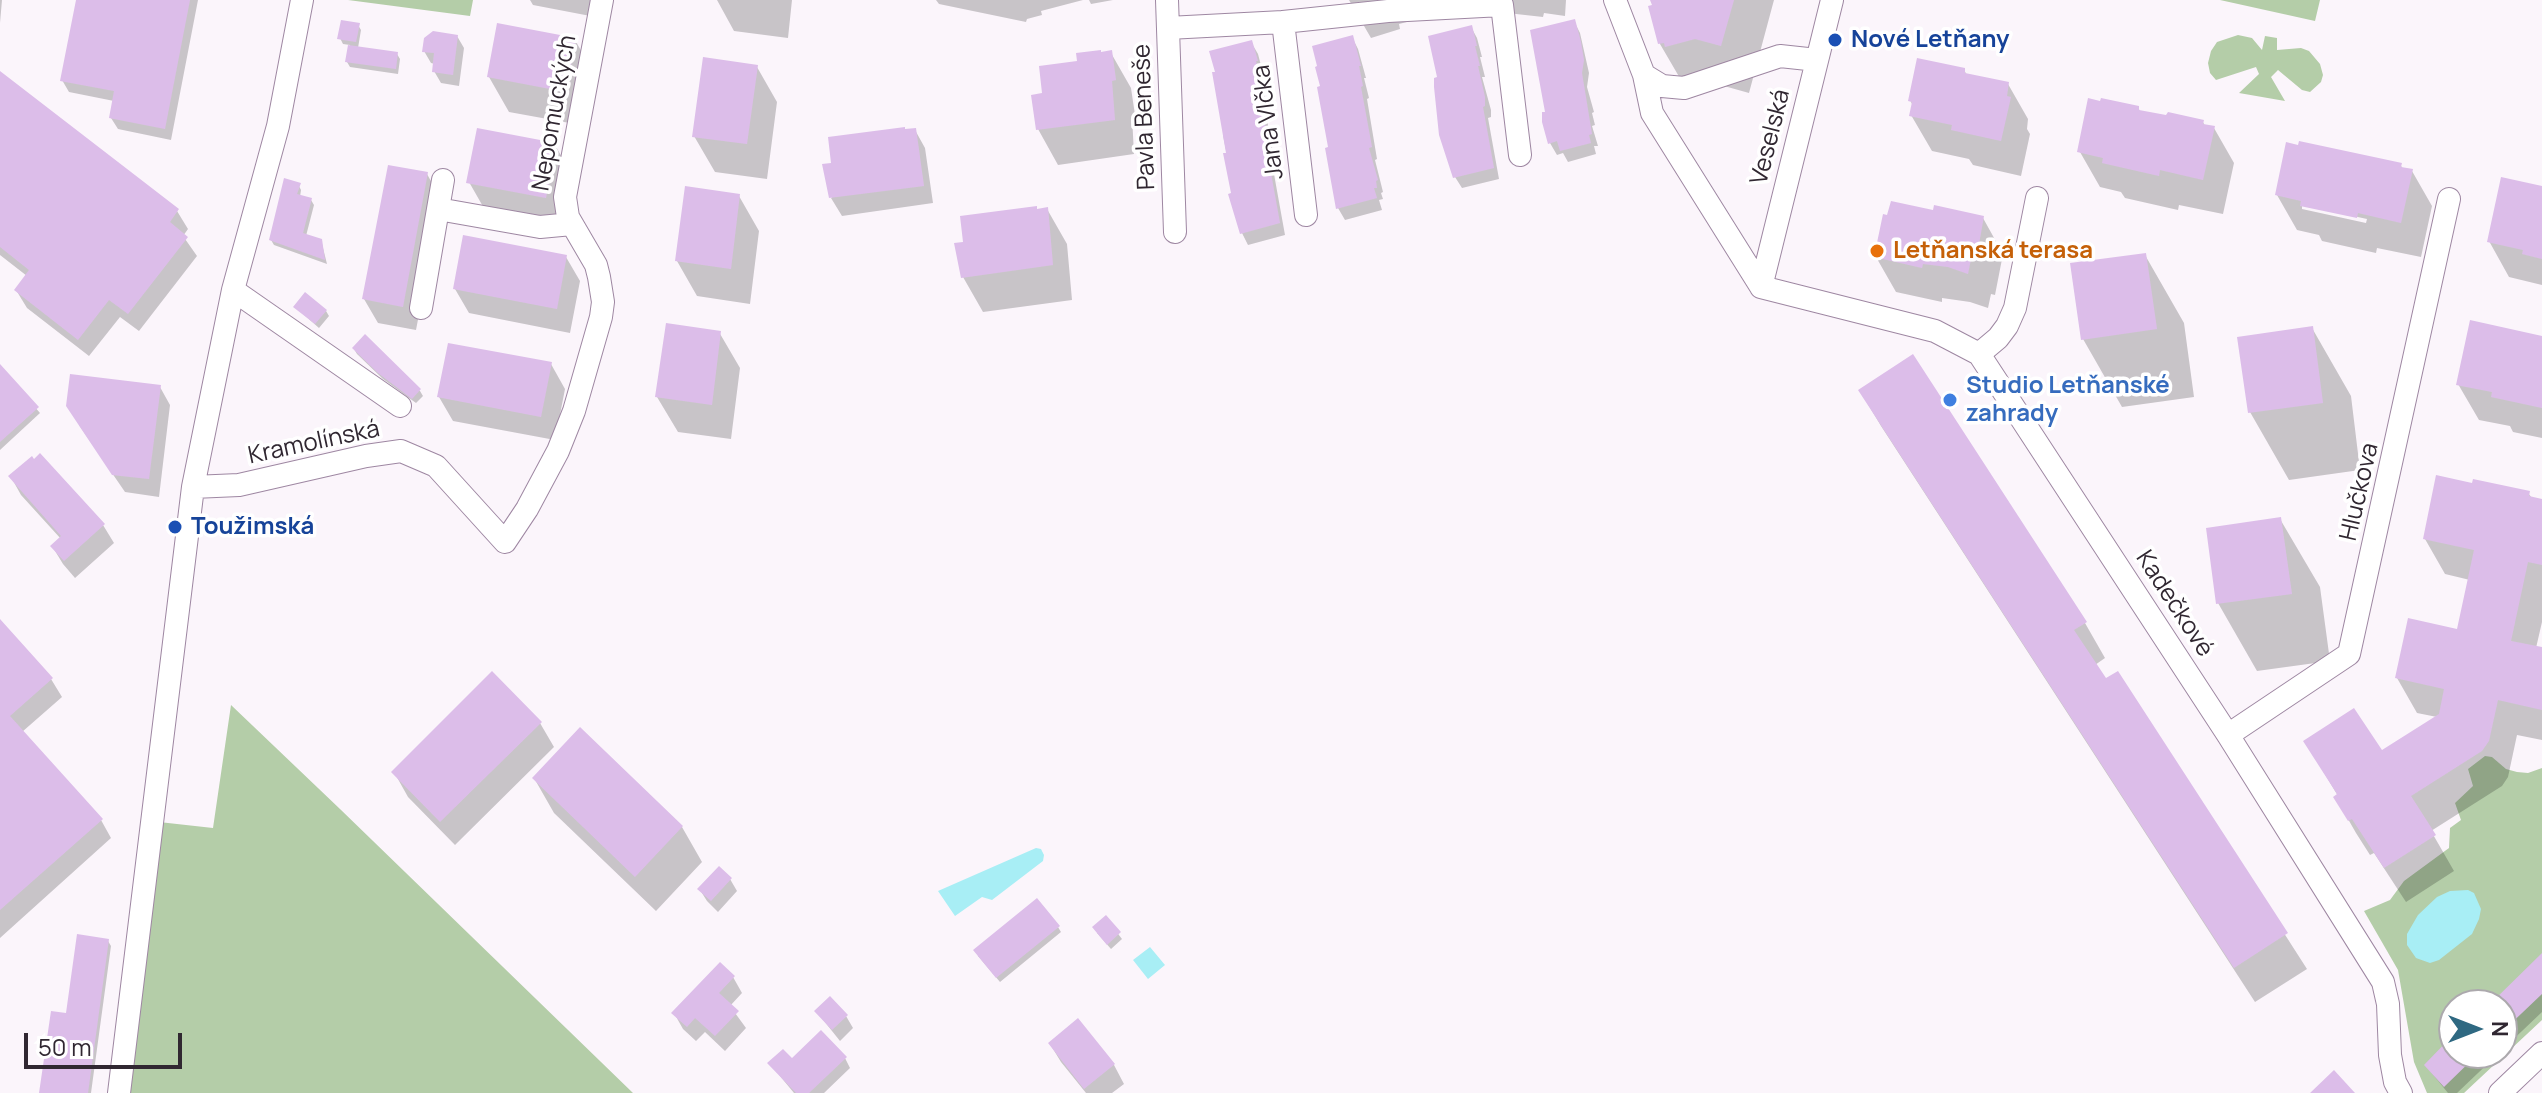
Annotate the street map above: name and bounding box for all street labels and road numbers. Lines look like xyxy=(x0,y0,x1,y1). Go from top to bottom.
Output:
street label: Nepomuckých xyxy=(527,33,583,193)
street label: Pavla Beneše xyxy=(1128,44,1162,190)
street label: Jana Vlčka xyxy=(1248,63,1290,181)
street label: Veselská xyxy=(1745,86,1797,188)
street label: Kramolínská xyxy=(246,415,382,471)
street label: Hlučkova xyxy=(2335,440,2385,544)
street label: Kadečkové xyxy=(2129,546,2219,662)

